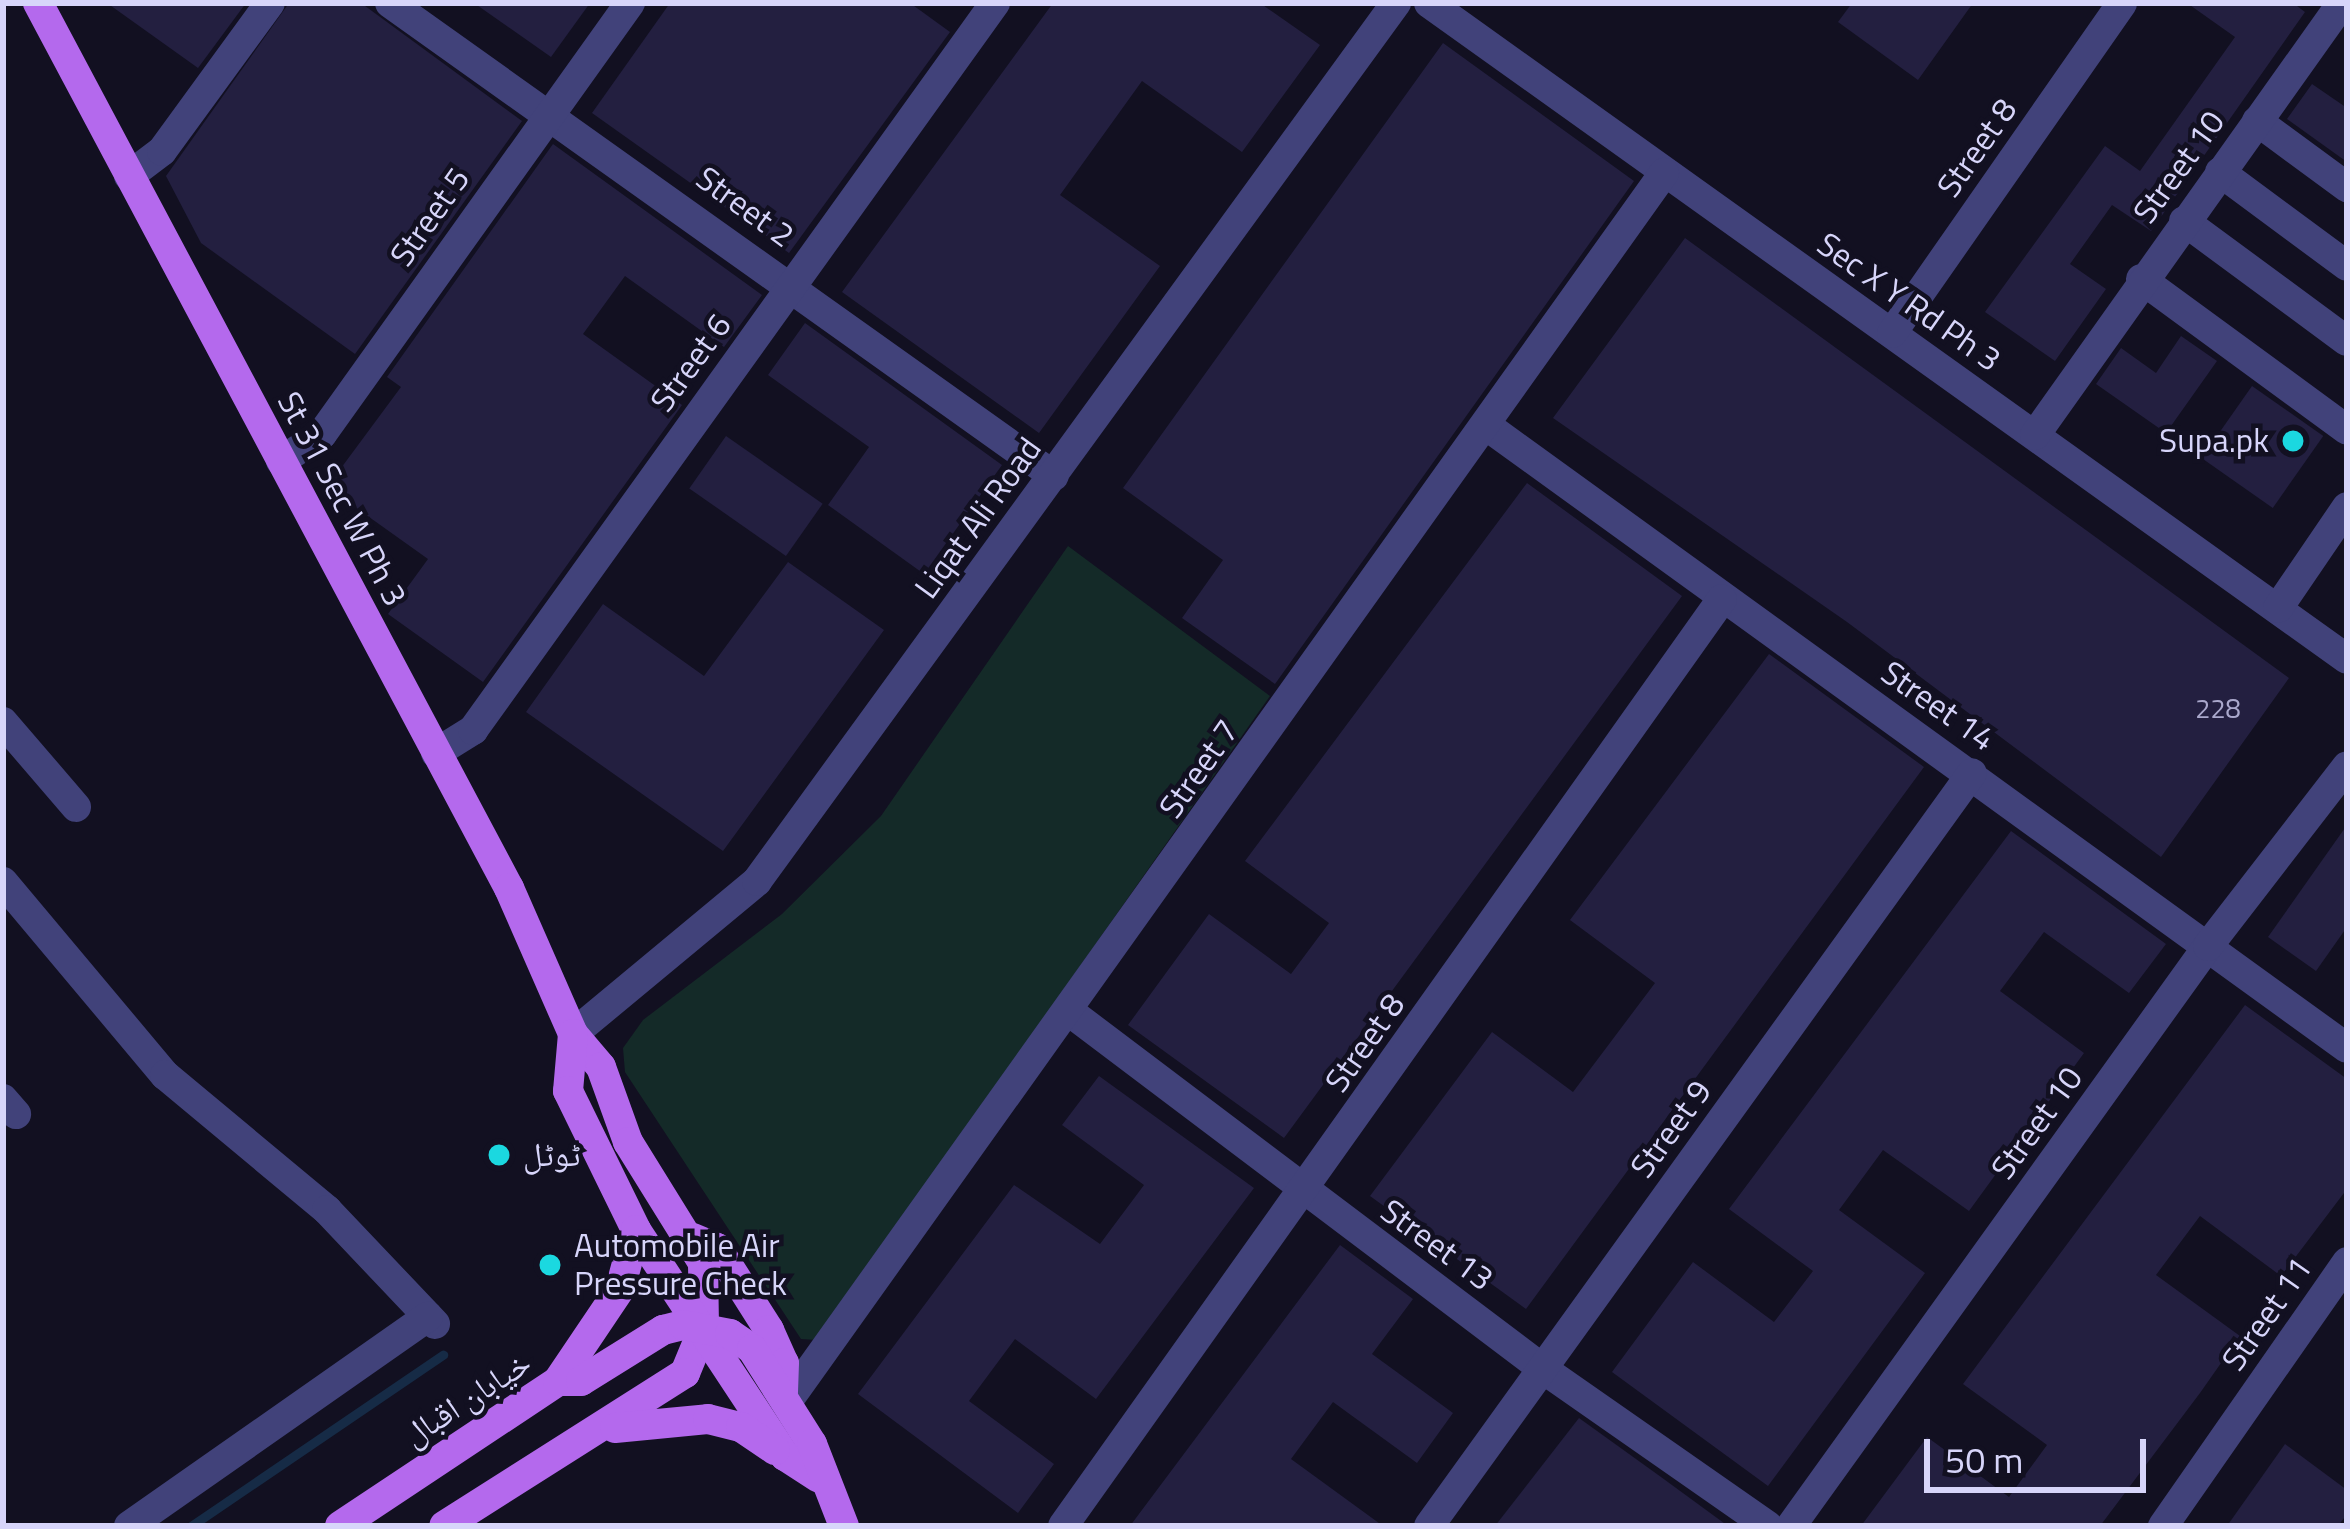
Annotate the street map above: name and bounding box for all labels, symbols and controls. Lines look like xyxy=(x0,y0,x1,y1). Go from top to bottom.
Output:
street label: Street 8 xyxy=(1929,91,2025,205)
street label: Street 10 xyxy=(2125,103,2233,231)
street label: Street 2 xyxy=(689,158,801,256)
street label: Street 5 xyxy=(382,160,478,274)
street label: Sec X Y Rd Ph 3 xyxy=(1810,224,2008,380)
street label: Street 6 xyxy=(642,307,740,419)
street label: St 31 Sec W Ph 3 xyxy=(269,385,415,613)
place label: Supa.pk xyxy=(2159,421,2269,461)
marker: Supa.pk xyxy=(2280,428,2306,454)
street label: Liqat Ali Road xyxy=(906,430,1050,606)
street label: Street 14 xyxy=(1874,653,2002,759)
house number: 228 xyxy=(2195,692,2241,724)
street label: Street 7 xyxy=(1151,712,1247,826)
street label: Street 8 xyxy=(1317,986,1413,1100)
street label: Street 10 xyxy=(1983,1059,2091,1187)
street label: Street 9 xyxy=(1622,1073,1720,1185)
place label: ٹوٹل xyxy=(523,1135,581,1175)
marker: ٹوٹل xyxy=(486,1142,512,1168)
street label: Street 13 xyxy=(1373,1191,1501,1299)
place label: Automobile Air Pressure Check xyxy=(574,1226,787,1304)
street label: Street 11 xyxy=(2214,1250,2320,1378)
marker: Automobile Air Pressure Check xyxy=(537,1252,563,1278)
street label: خیابان اقبال xyxy=(396,1343,538,1455)
scale bar xyxy=(1930,1415,2152,1489)
text: 50 m xyxy=(1945,1432,2023,1487)

